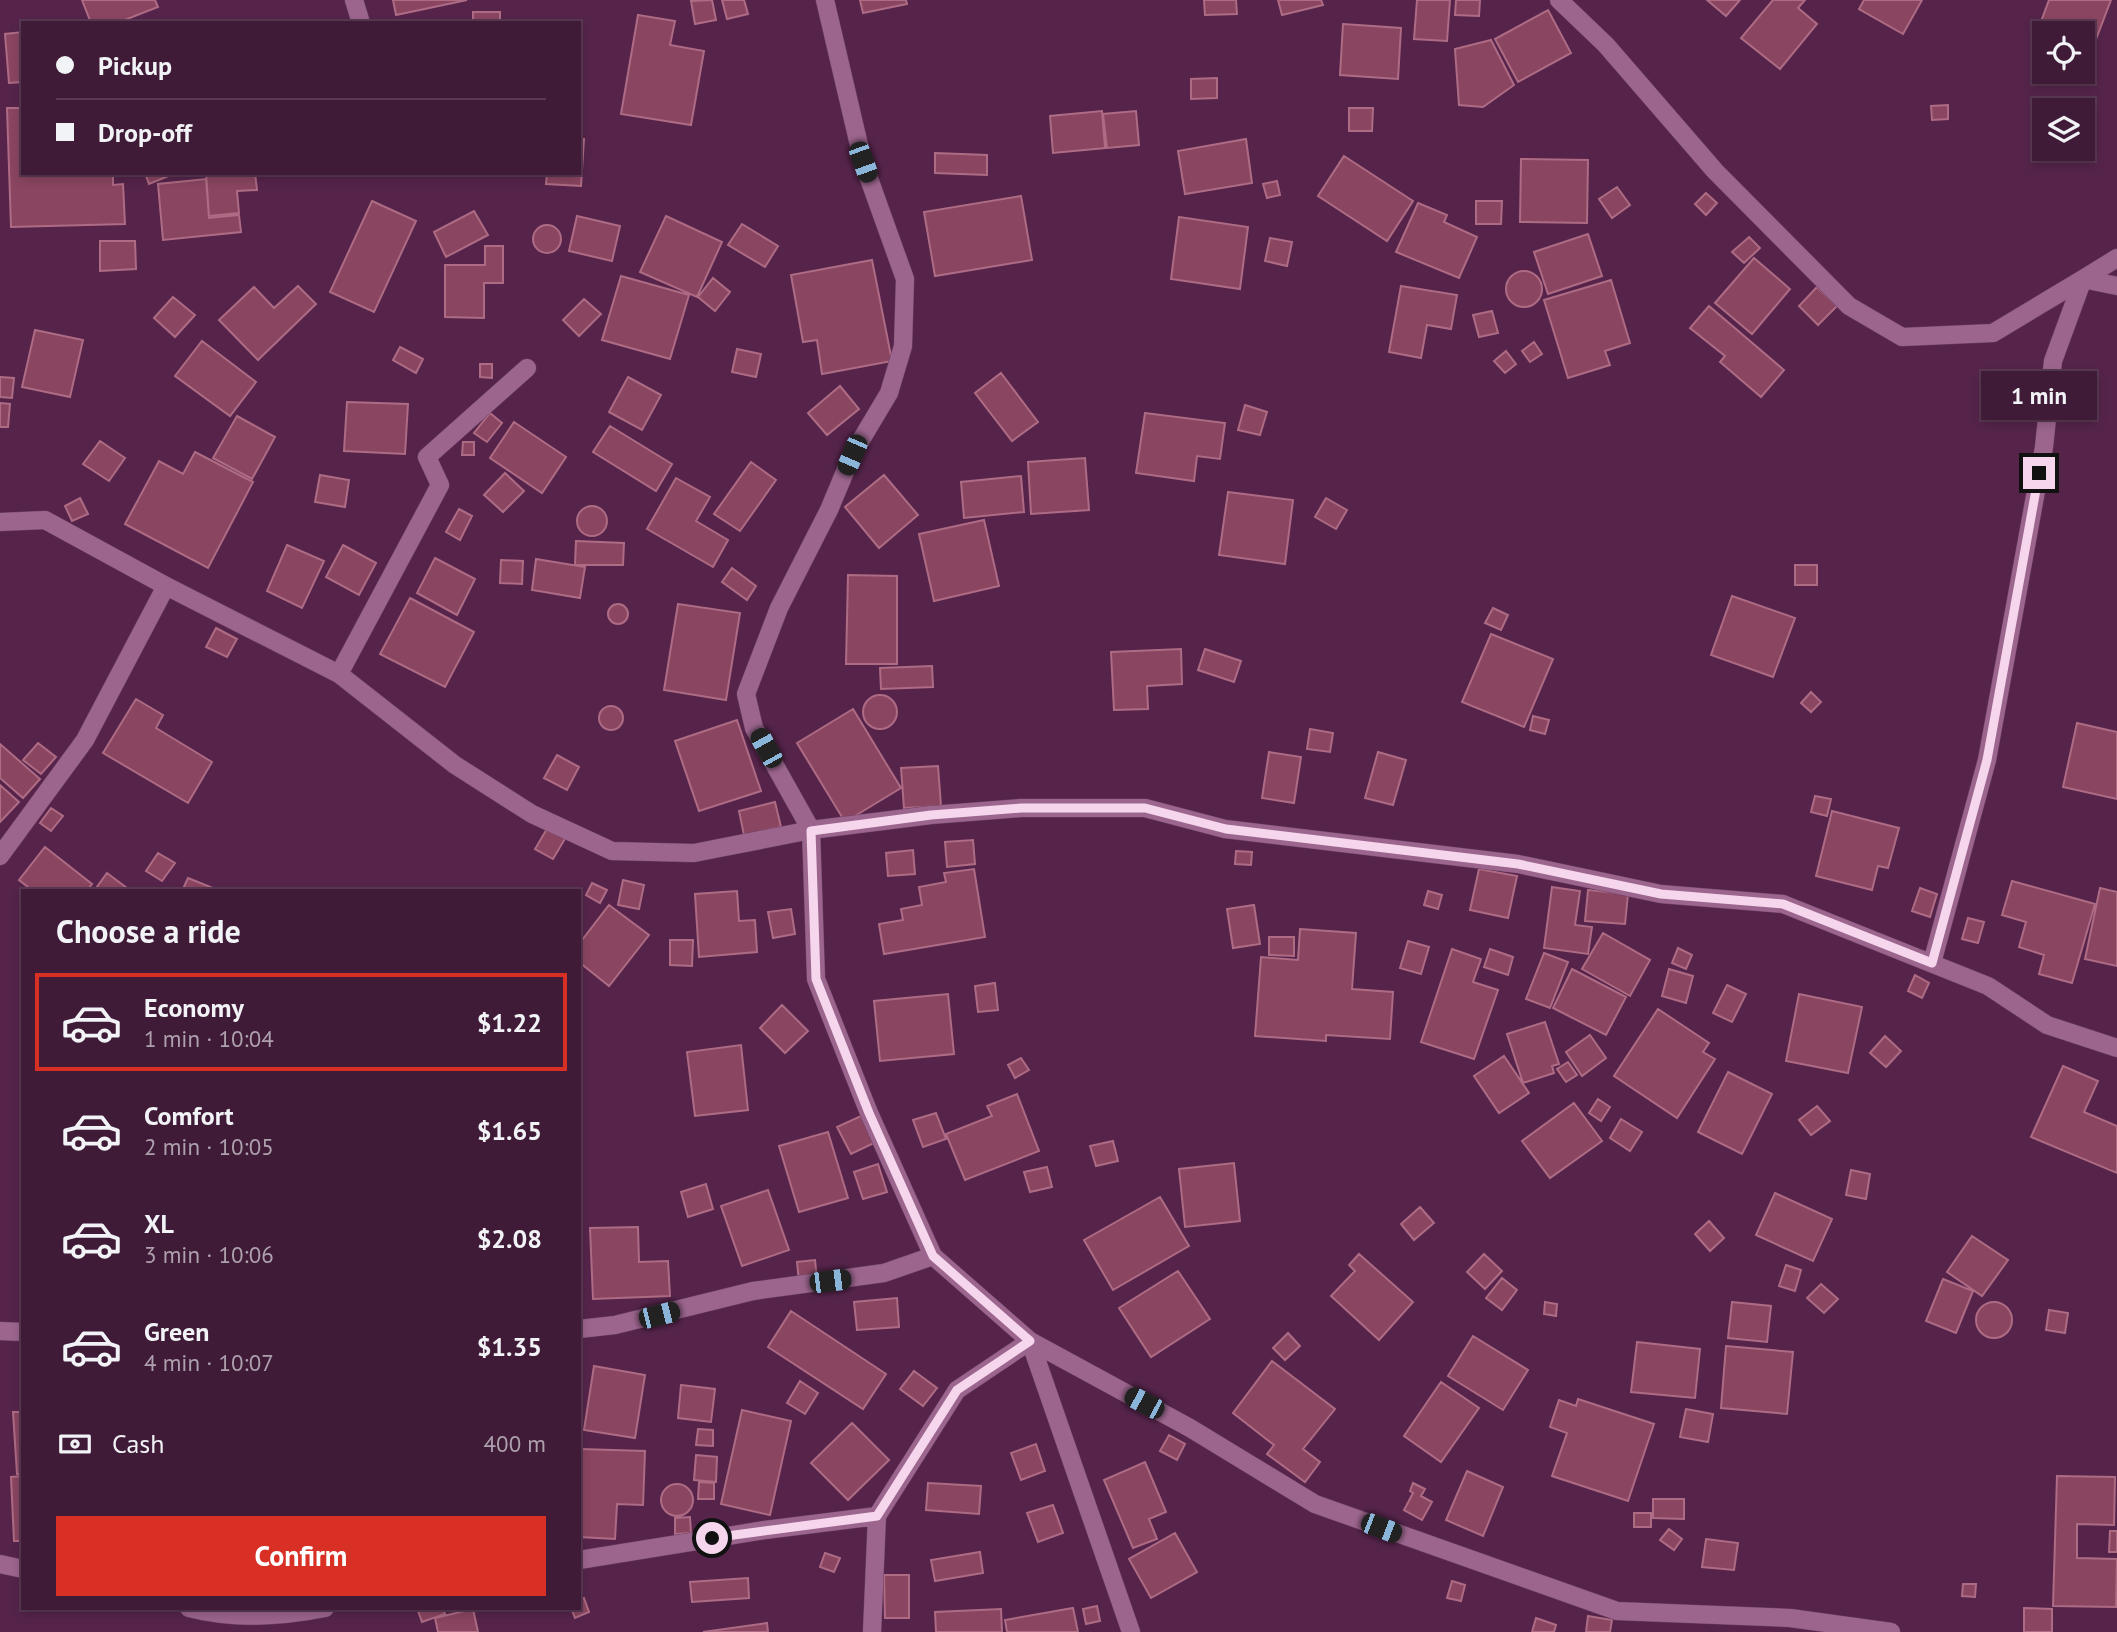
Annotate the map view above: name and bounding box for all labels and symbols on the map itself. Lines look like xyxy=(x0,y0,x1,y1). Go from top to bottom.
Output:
car xyxy=(846,139,881,185)
callout: 1 min xyxy=(1981,372,2097,420)
car xyxy=(835,432,870,478)
route end xyxy=(2023,457,2055,489)
car xyxy=(747,725,786,771)
car xyxy=(808,1268,853,1294)
car xyxy=(637,1300,682,1330)
car xyxy=(1121,1384,1168,1422)
car xyxy=(1358,1511,1405,1545)
route start xyxy=(696,1522,728,1554)

